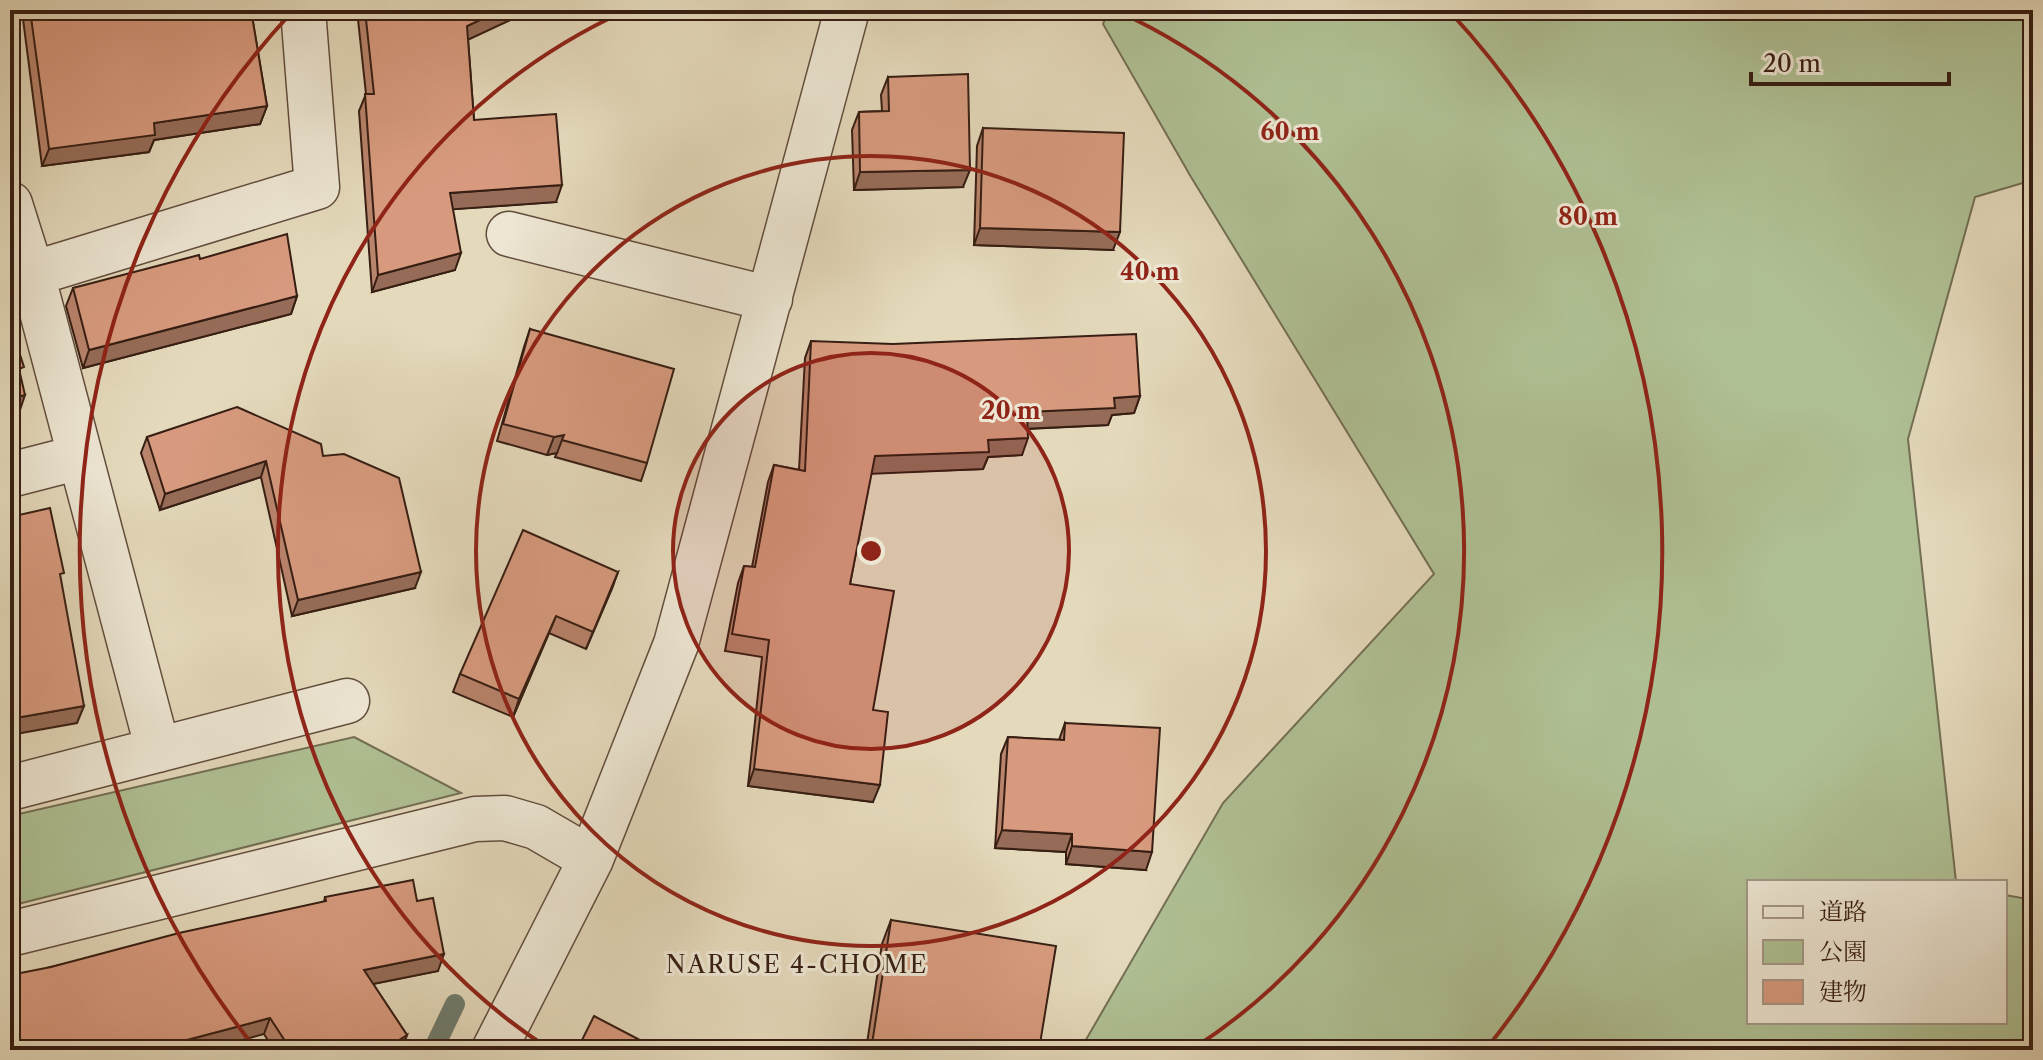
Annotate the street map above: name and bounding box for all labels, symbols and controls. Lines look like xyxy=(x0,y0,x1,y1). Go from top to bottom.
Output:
scale bar xyxy=(1751,36,1949,86)
text: 20 m xyxy=(1763,49,1821,78)
text: 60 m xyxy=(1260,117,1320,146)
text: 80 m xyxy=(1558,202,1618,231)
text: 40 m xyxy=(1120,257,1180,286)
text: 20 m xyxy=(981,396,1041,425)
centre of rings xyxy=(857,537,885,565)
legend xyxy=(1747,880,2007,1024)
text: 道路 xyxy=(1819,897,1867,926)
text: 公園 xyxy=(1819,937,1867,966)
district label: NARUSE 4-CHOME xyxy=(666,950,928,979)
text: 建物 xyxy=(1819,977,1867,1006)

